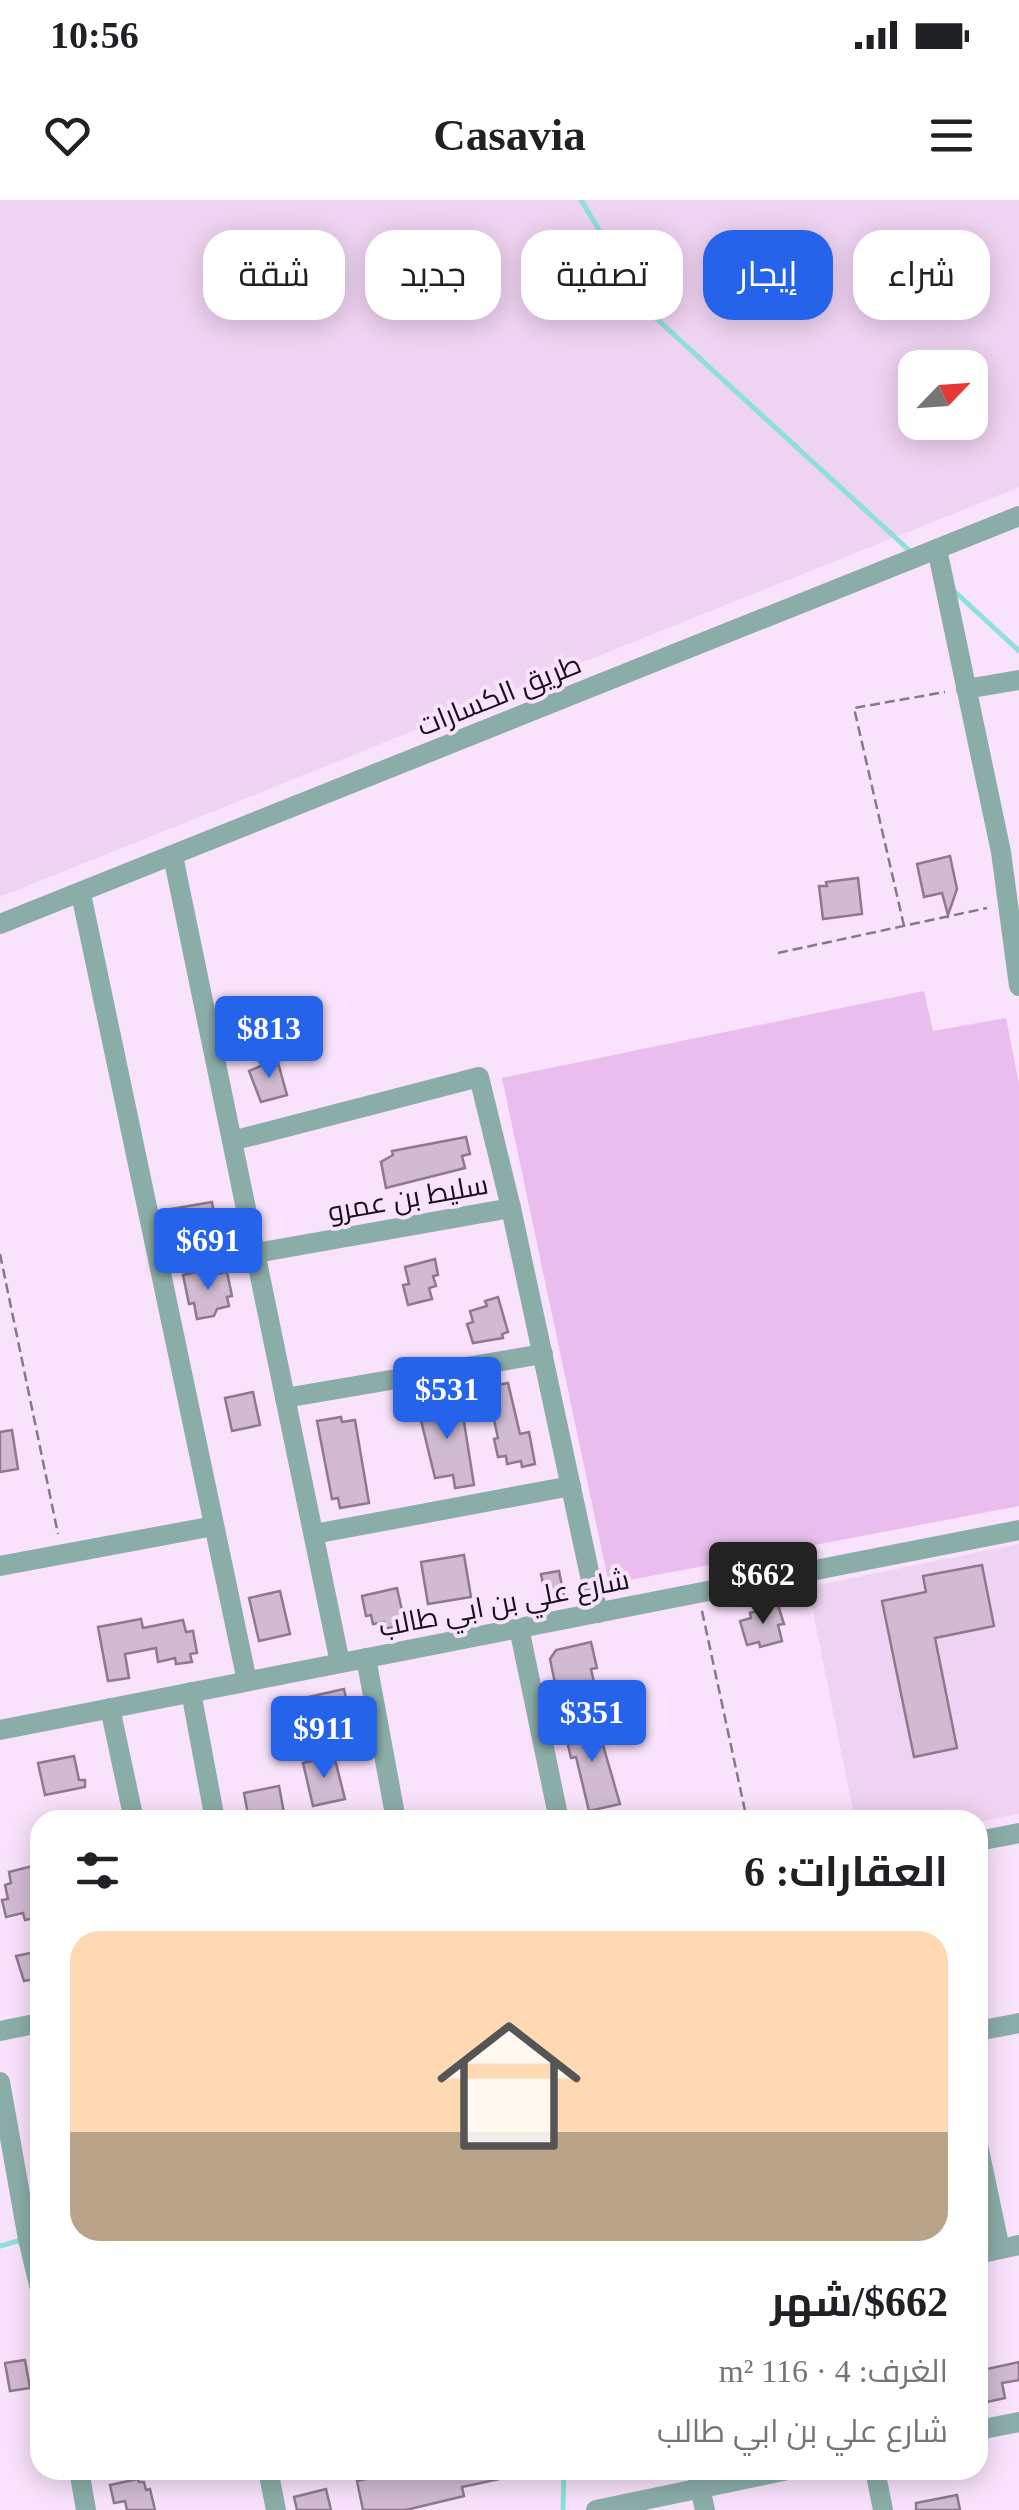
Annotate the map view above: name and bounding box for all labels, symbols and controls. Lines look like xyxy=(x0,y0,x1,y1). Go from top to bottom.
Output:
text: 10:56 xyxy=(50,14,139,56)
icon: heart xyxy=(40,108,95,163)
icon: menu xyxy=(924,108,979,163)
text: Casavia xyxy=(433,110,586,160)
chip: شقة xyxy=(203,230,345,320)
chip: جديد xyxy=(365,230,501,320)
chip: تصفية xyxy=(521,230,683,320)
chip: إيجار xyxy=(703,230,833,320)
chip: شراء xyxy=(853,230,990,320)
north arrow xyxy=(898,350,988,440)
map controls xyxy=(898,350,988,440)
street label: طريق الكسارات xyxy=(413,648,586,743)
pin: $813 xyxy=(210,996,328,1081)
text: $813 xyxy=(237,1010,301,1046)
street label: سليط بن عمرو xyxy=(325,1169,491,1228)
pin: $691 xyxy=(149,1208,267,1293)
text: $691 xyxy=(176,1222,240,1258)
pin: $531 xyxy=(388,1357,506,1442)
text: $531 xyxy=(415,1371,479,1407)
pin: $662 xyxy=(704,1542,822,1627)
text: $662 xyxy=(731,1556,795,1592)
street label: شارع علي بن ابي طالب xyxy=(376,1563,633,1648)
pin: $351 xyxy=(533,1680,651,1765)
text: $351 xyxy=(560,1694,624,1730)
pin: $911 xyxy=(265,1696,383,1781)
text: $911 xyxy=(293,1710,355,1746)
icon: filters xyxy=(70,1843,125,1898)
text: العقارات: 6 xyxy=(744,1849,948,1895)
icon: home xyxy=(419,1996,599,2176)
text: $662/شهر xyxy=(770,2279,948,2325)
text: الغرف: 4 · 116 m² xyxy=(719,2353,948,2389)
text: شارع علي بن ابي طالب xyxy=(657,2413,948,2449)

